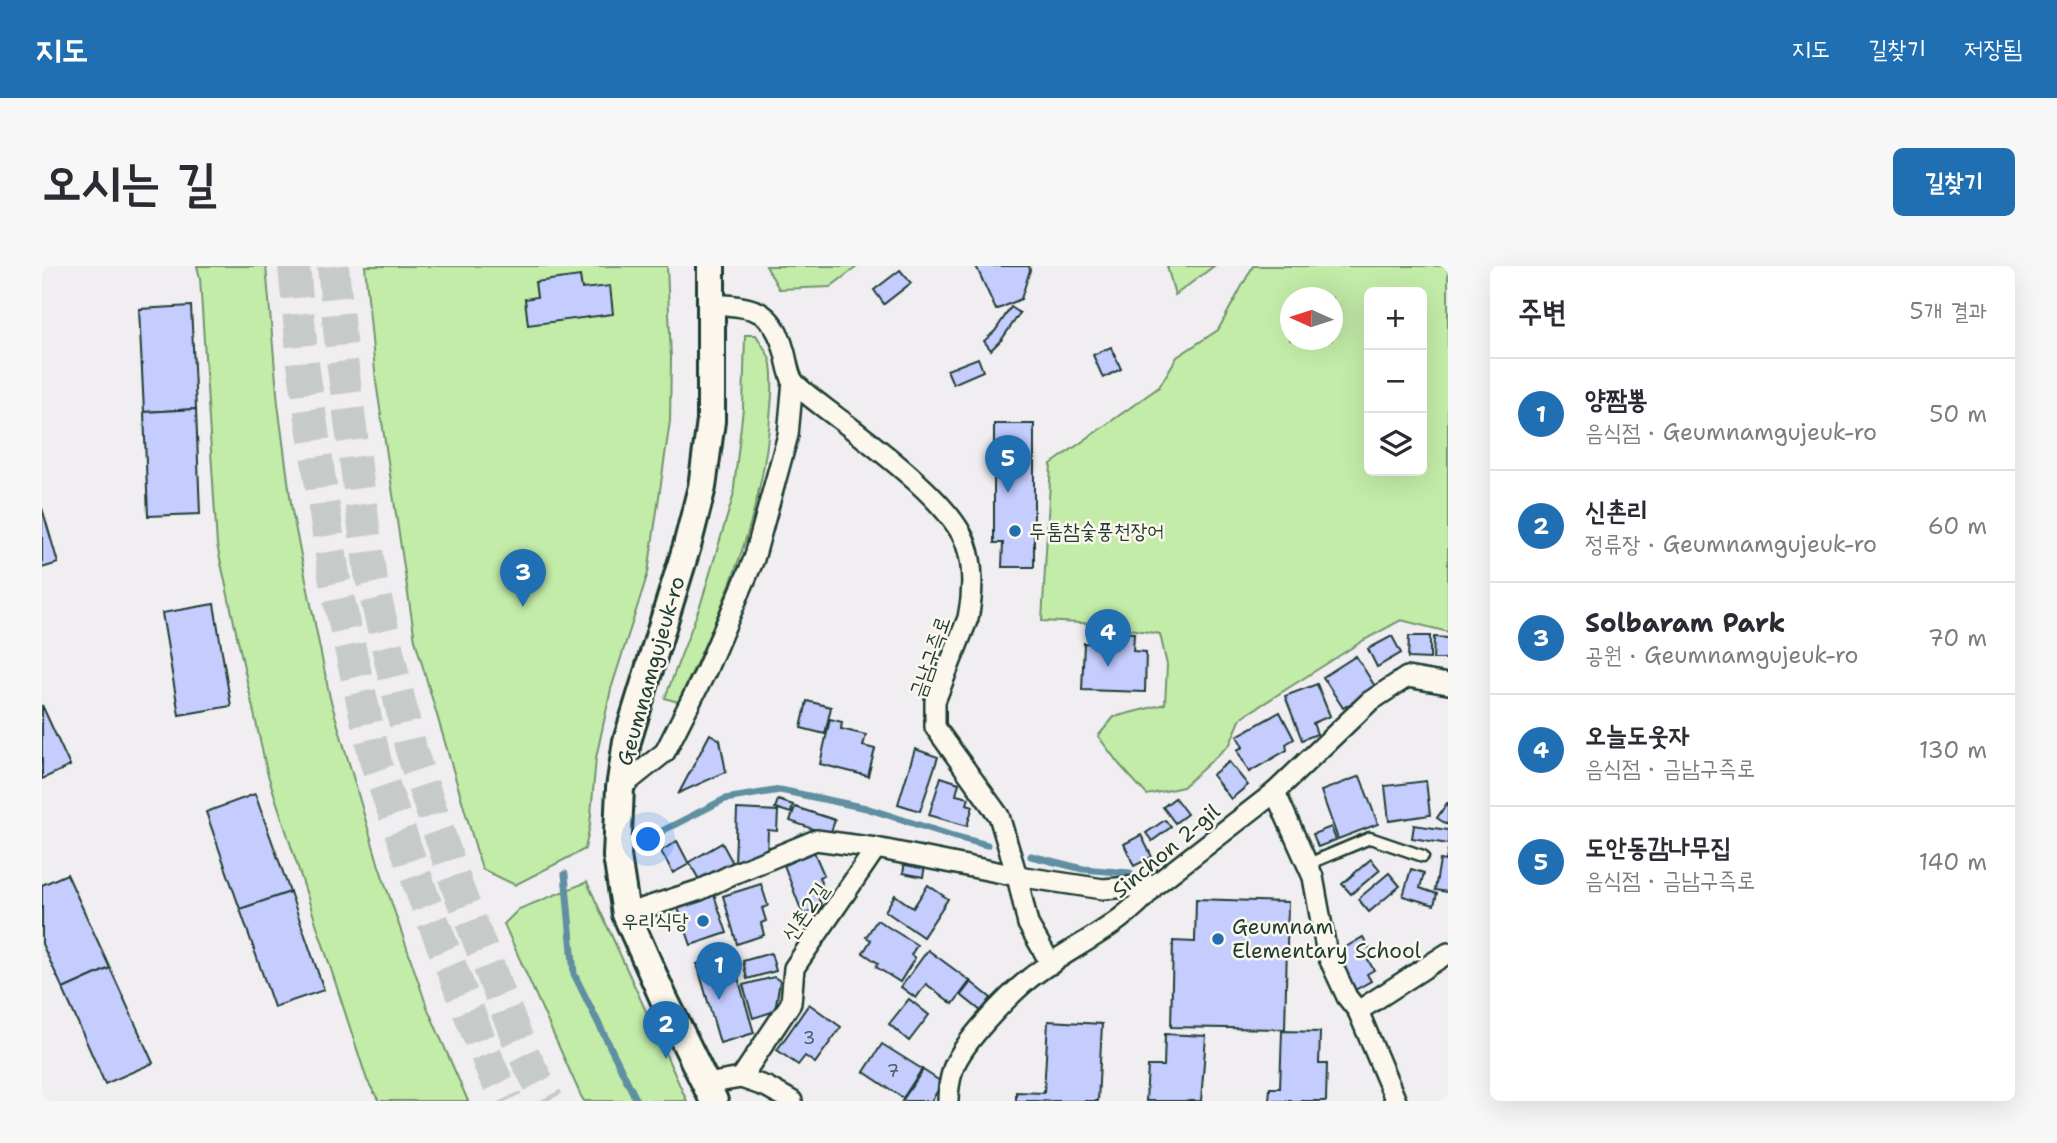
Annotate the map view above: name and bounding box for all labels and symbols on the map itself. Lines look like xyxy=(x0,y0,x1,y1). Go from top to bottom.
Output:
north arrow xyxy=(1280,287,1343,350)
pin: 5 xyxy=(985,435,1031,493)
place label: 두툼참숯풍천장어 xyxy=(1029,517,1164,545)
marker: 두툼참숯풍천장어 xyxy=(1007,523,1023,539)
pin: 3 xyxy=(500,549,546,607)
street label: Geumnamgujeuk-ro xyxy=(611,573,691,769)
pin: 4 xyxy=(1085,609,1131,667)
street label: 금남구즉로 xyxy=(903,612,957,702)
street label: Sinchon 2-gil xyxy=(1106,797,1226,904)
your location xyxy=(631,822,665,856)
street label: 신촌2길 xyxy=(775,877,835,947)
place label: 우리식당 xyxy=(621,907,689,935)
marker: 우리식당 xyxy=(695,913,711,929)
place label: Geumnam Elementary School xyxy=(1232,913,1422,965)
marker: Geumnam Elementary School xyxy=(1210,931,1226,947)
pin: 1 xyxy=(696,942,742,1000)
pin: 2 xyxy=(643,1001,689,1059)
house number: 3 xyxy=(803,1026,815,1050)
house number: 7 xyxy=(887,1059,899,1083)

